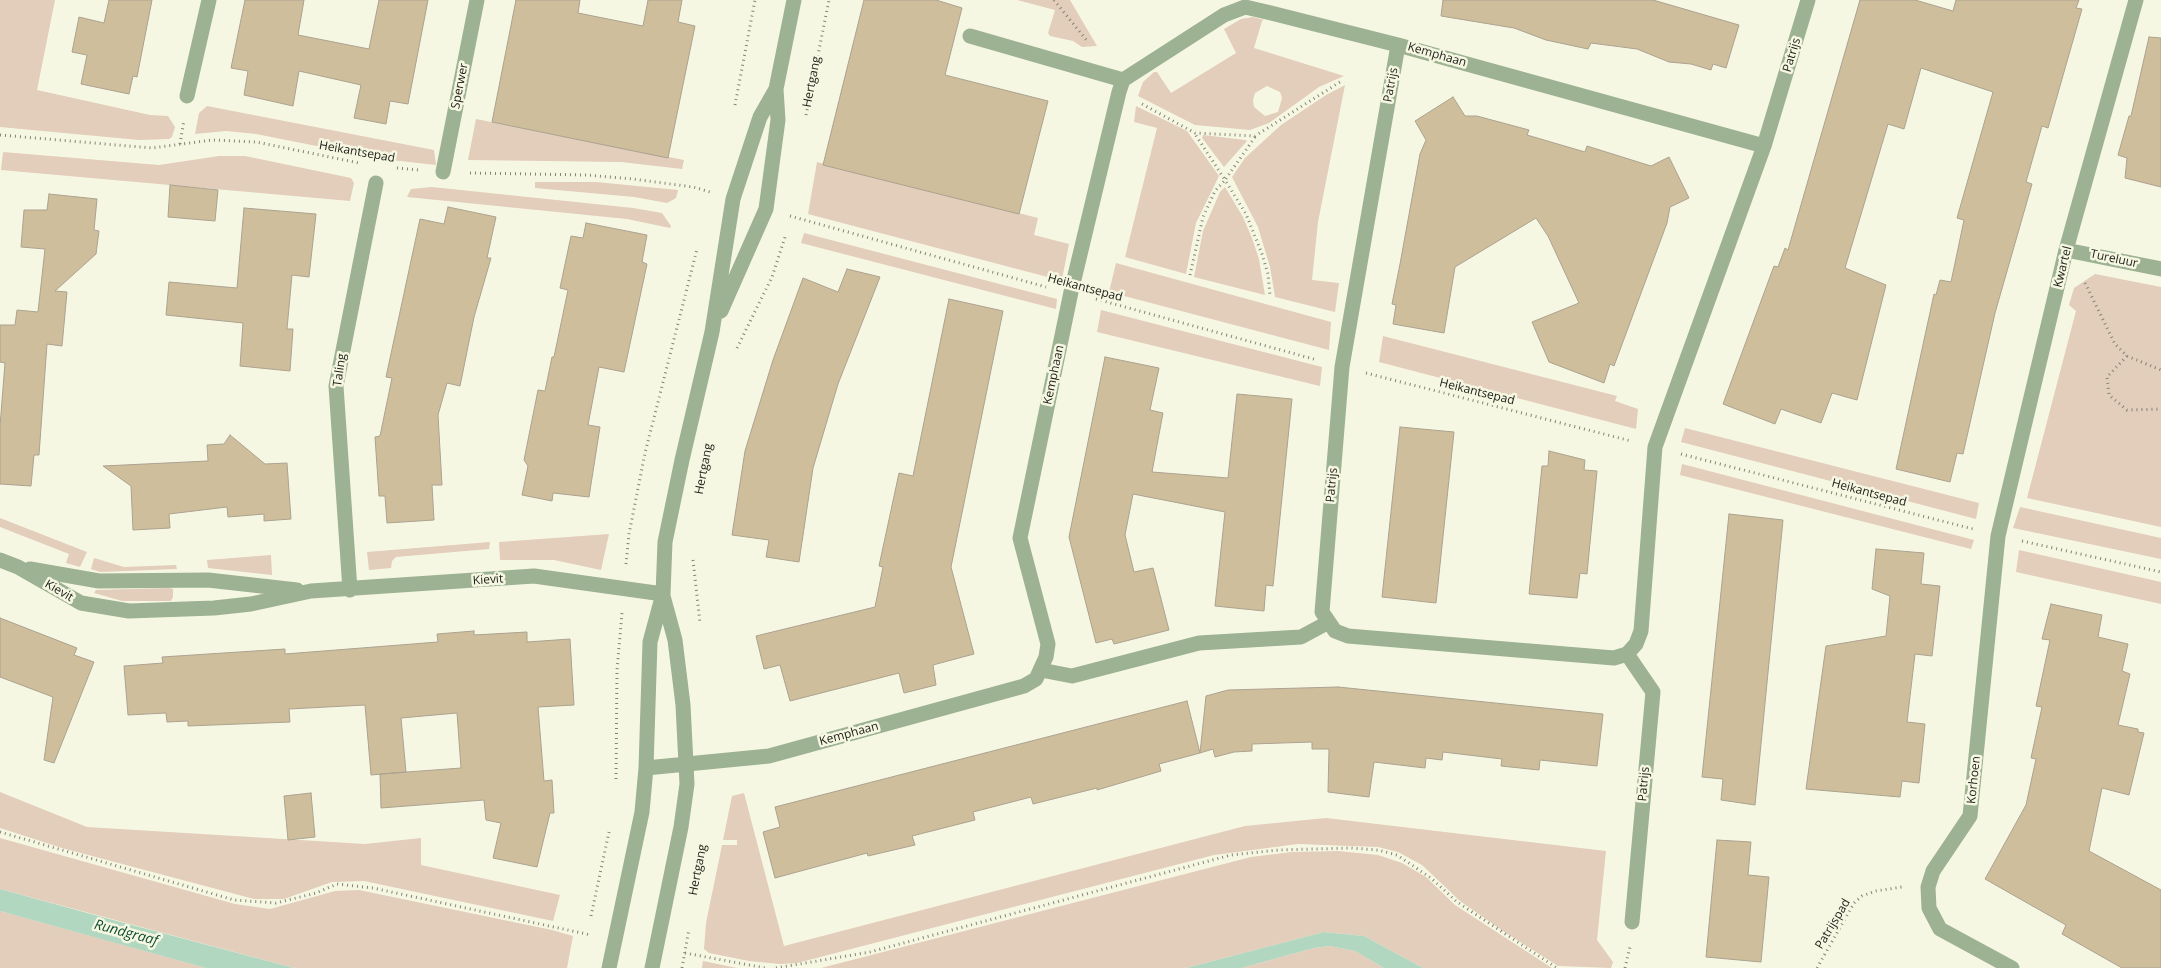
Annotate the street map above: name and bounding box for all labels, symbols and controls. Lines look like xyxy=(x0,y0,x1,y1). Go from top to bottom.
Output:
street label: Patrijs xyxy=(1780,36,1804,74)
street label: Kemphaan xyxy=(1406,40,1468,70)
street label: Hertgang xyxy=(800,55,824,109)
street label: Sperwer xyxy=(448,62,472,110)
street label: Patrijs xyxy=(1381,67,1401,103)
street label: Heikantsepad xyxy=(318,138,396,166)
street label: Kwartel xyxy=(2051,245,2075,289)
street label: Tureluur xyxy=(2089,247,2139,271)
street label: Heikantsepad xyxy=(1046,271,1124,305)
street label: Kemphaan xyxy=(1041,344,1067,406)
street label: Taling xyxy=(331,353,349,387)
street label: Heikantsepad xyxy=(1438,376,1516,408)
street label: Hertgang xyxy=(692,442,716,496)
street label: Patrijs xyxy=(1323,467,1341,503)
street label: Heikantsepad xyxy=(1830,476,1908,510)
street label: Kievit xyxy=(472,572,504,588)
street label: Kievit xyxy=(42,577,76,605)
street label: Kemphaan xyxy=(818,719,880,749)
street label: Korhoen xyxy=(1964,755,1984,805)
street label: Patrijs xyxy=(1635,766,1653,802)
street label: Hertgang xyxy=(686,843,710,897)
street label: Patrijspad xyxy=(1812,896,1854,952)
water label: Rundgraaf xyxy=(92,916,160,950)

